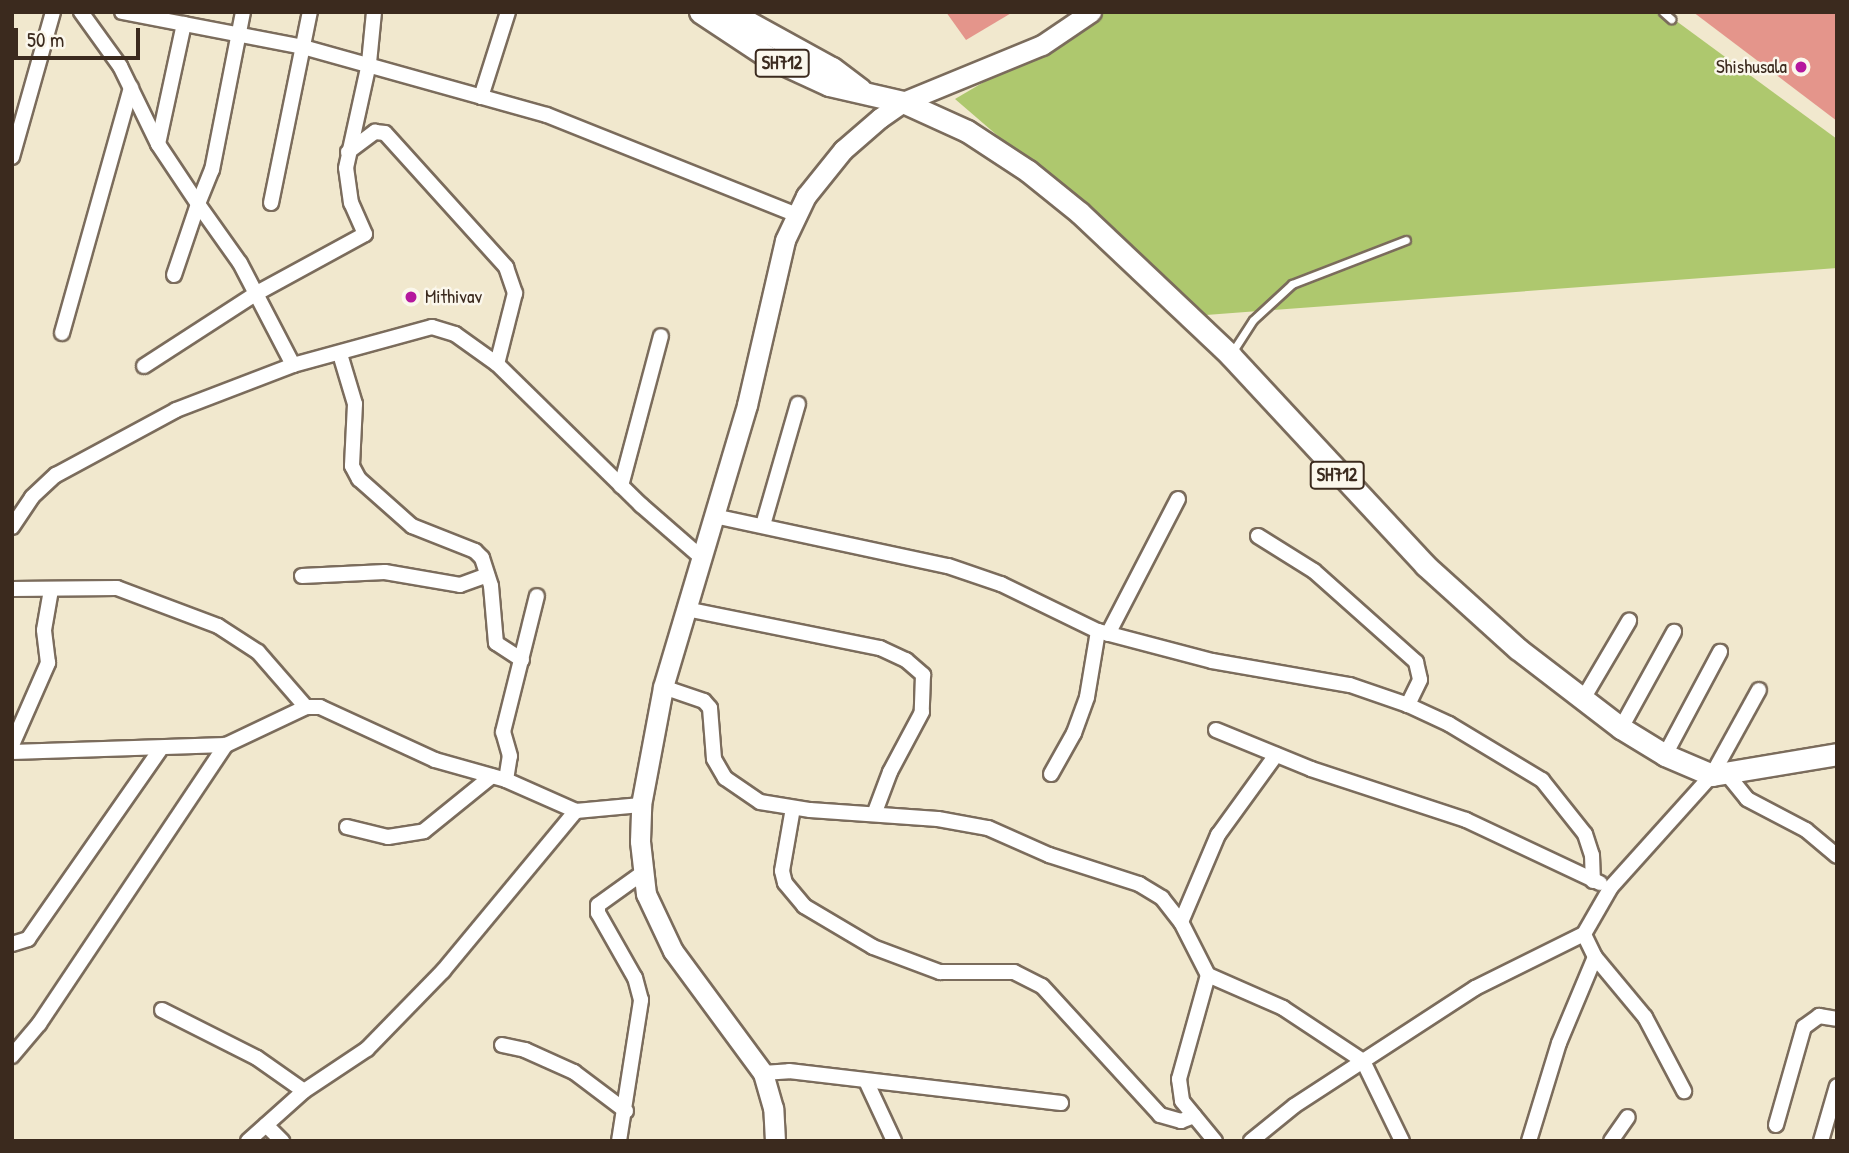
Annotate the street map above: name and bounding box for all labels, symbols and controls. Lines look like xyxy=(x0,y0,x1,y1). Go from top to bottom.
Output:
scale bar xyxy=(18,14,144,58)
text: 50 m xyxy=(27,25,64,54)
road number: SH712 xyxy=(754,48,810,78)
place label: Shishusala xyxy=(1716,56,1787,78)
marker: Shishusala xyxy=(1793,59,1809,75)
place label: Mithivav xyxy=(425,286,482,308)
marker: Mithivav xyxy=(403,289,419,305)
road number: SH712 xyxy=(1309,461,1365,490)

